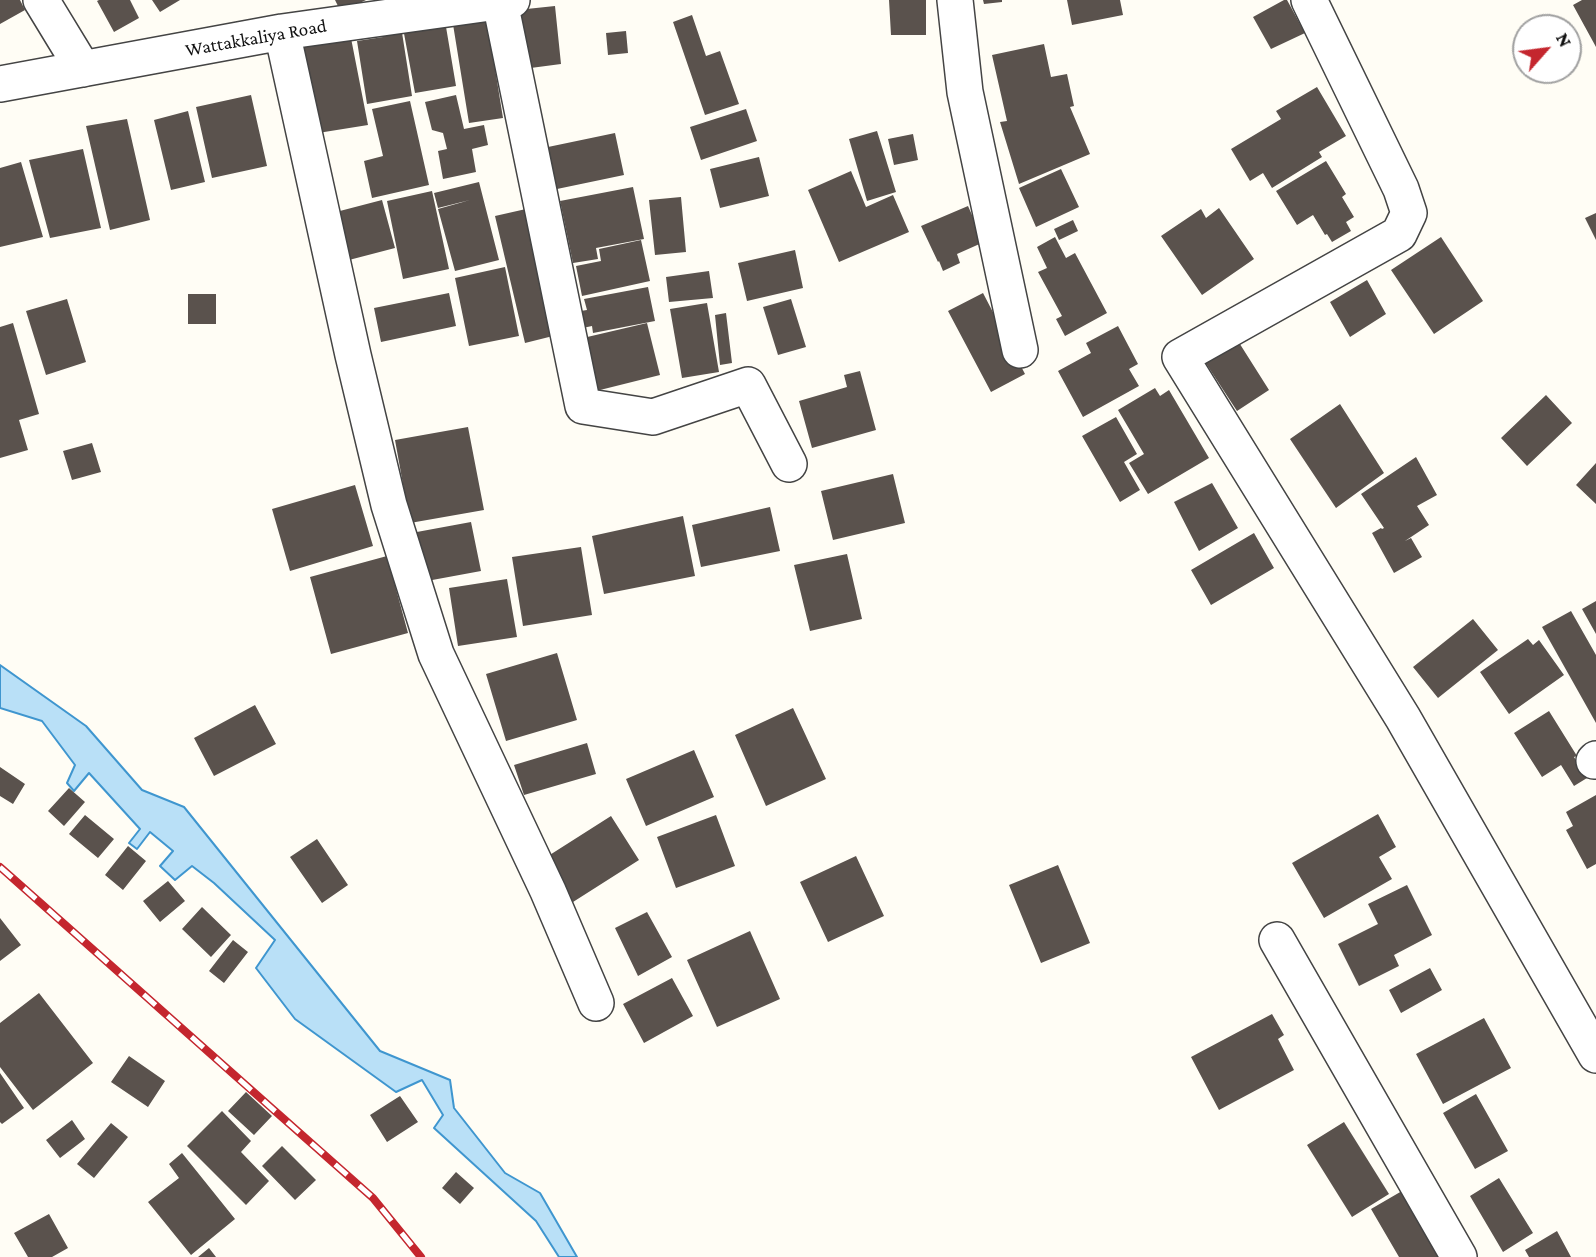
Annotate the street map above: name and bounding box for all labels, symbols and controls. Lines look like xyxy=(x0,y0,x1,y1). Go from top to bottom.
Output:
street label: Wattakkaliya Road xyxy=(184,14,328,62)
north arrow xyxy=(1512,14,1582,84)
text: N xyxy=(1552,29,1577,50)

